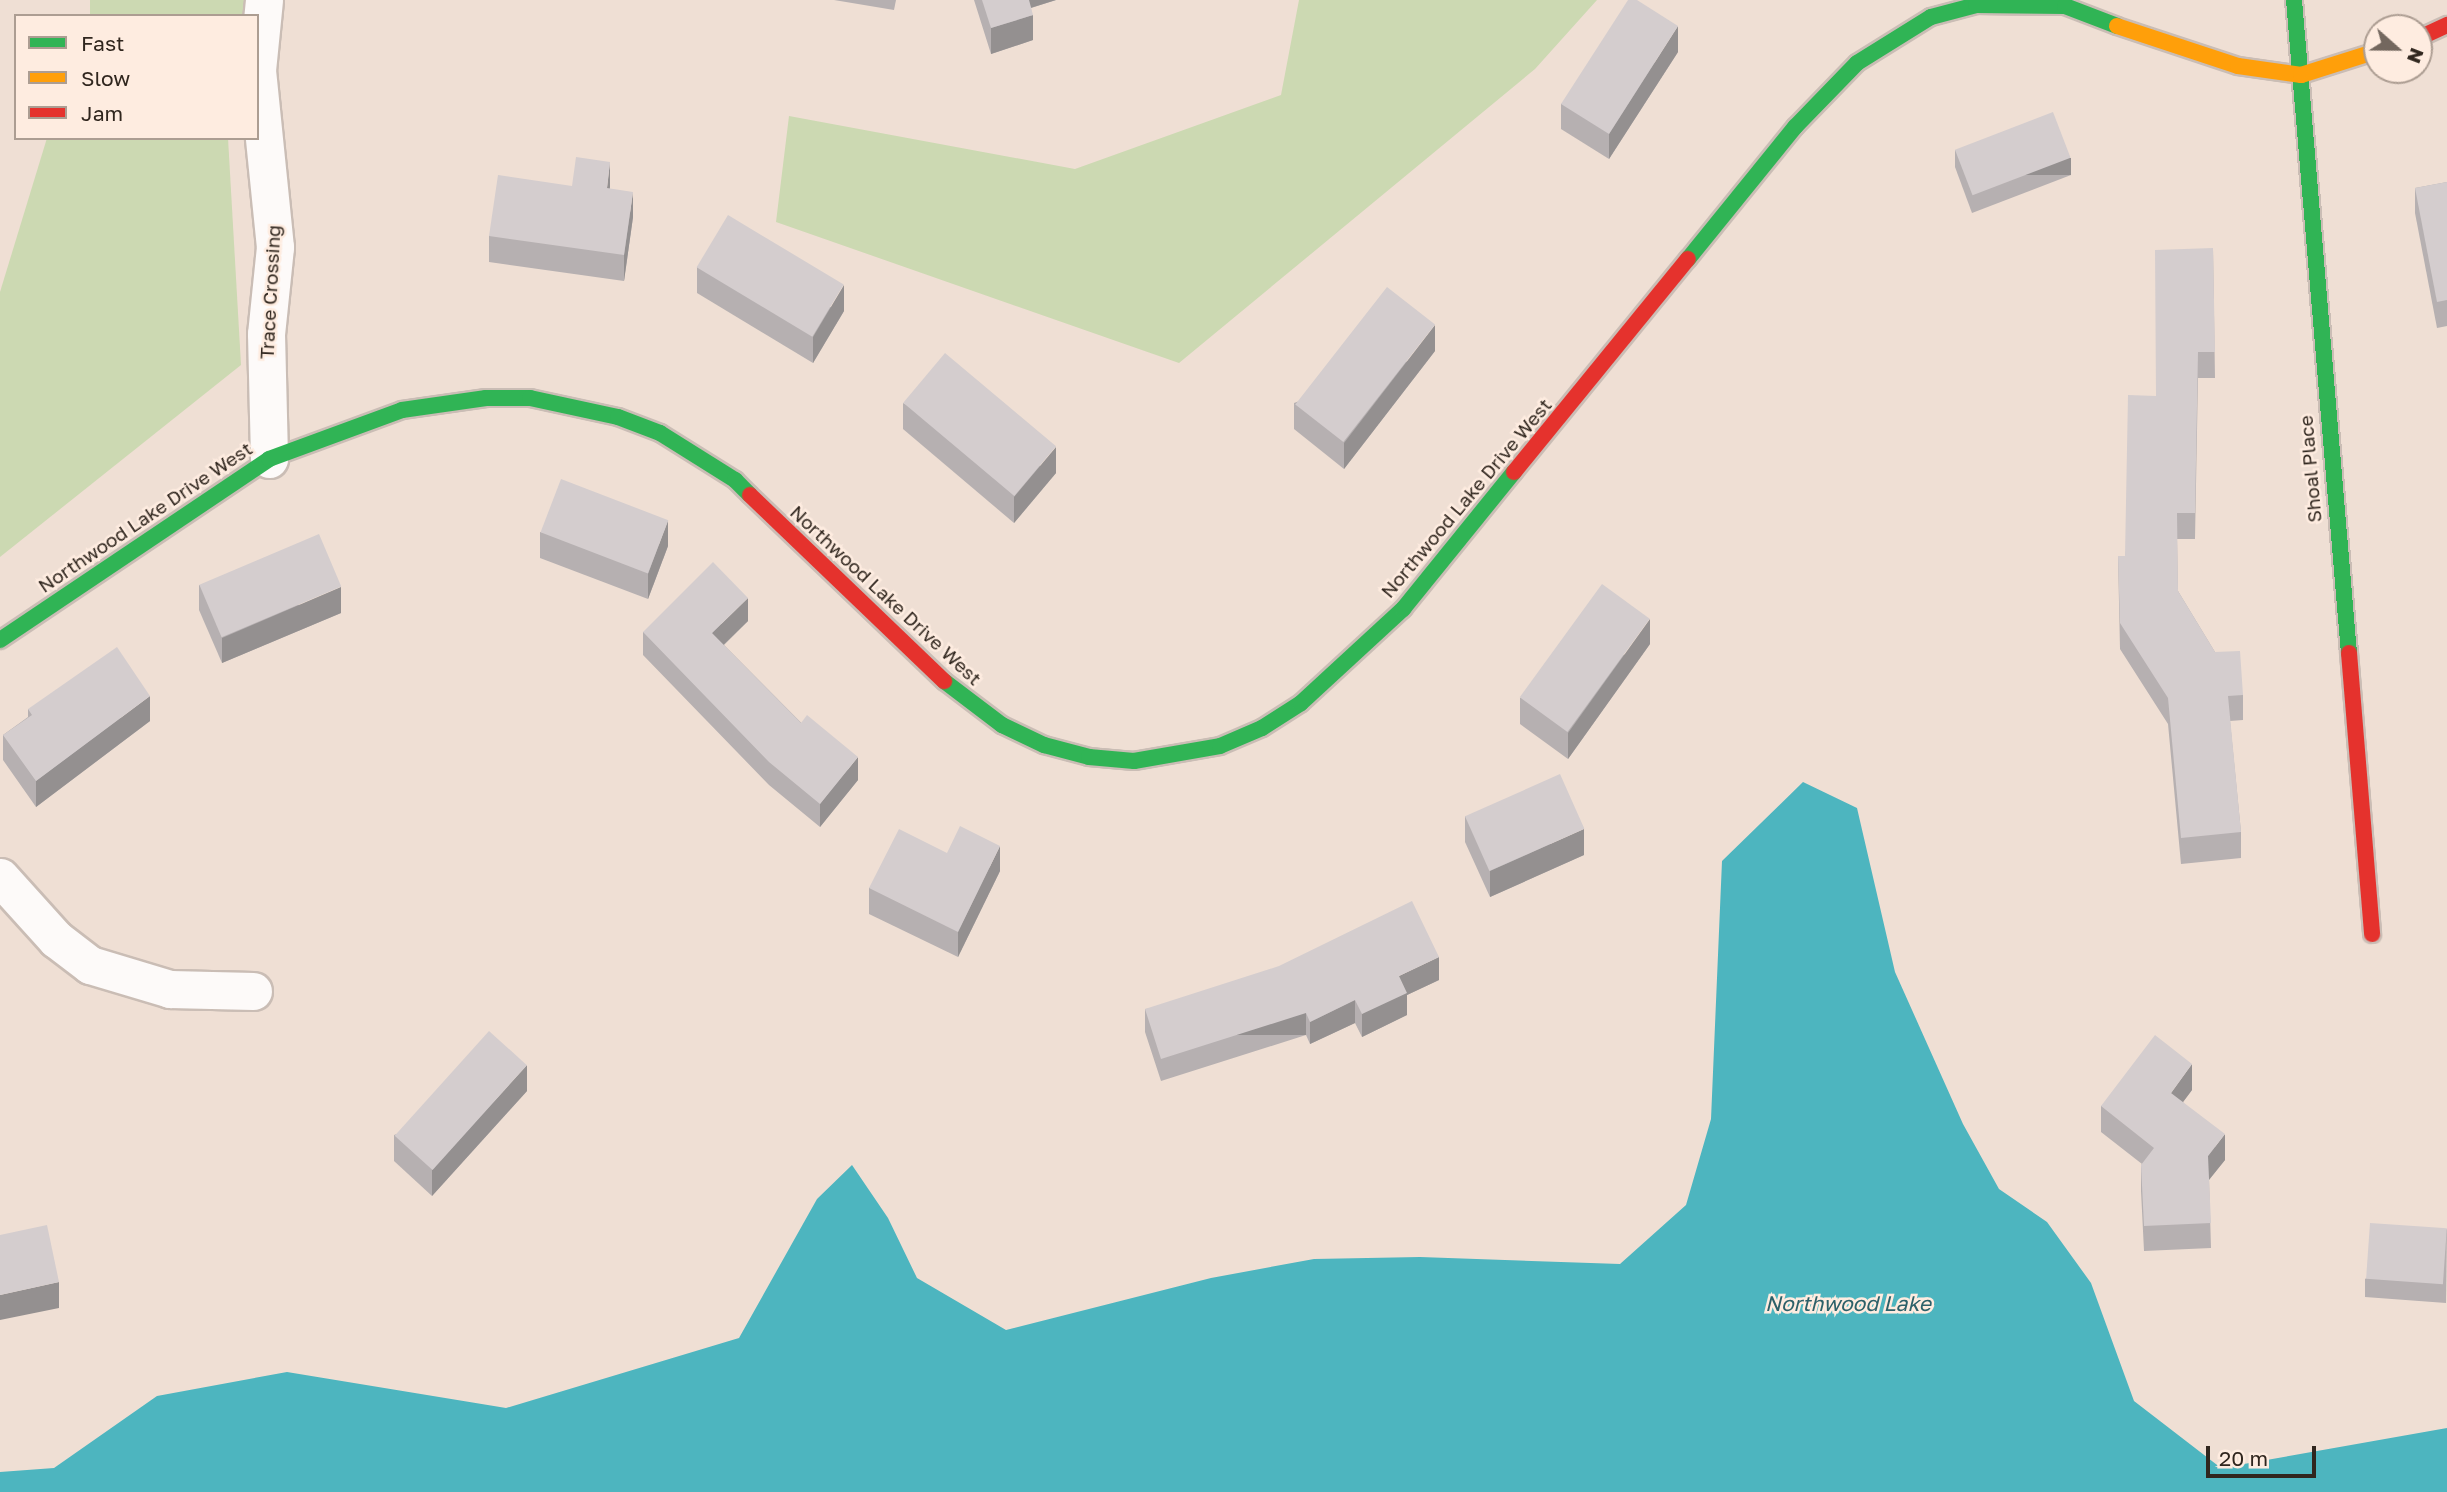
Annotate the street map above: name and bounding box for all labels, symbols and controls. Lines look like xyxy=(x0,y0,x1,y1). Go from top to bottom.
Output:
legend xyxy=(14,14,259,140)
north arrow xyxy=(2363,14,2433,84)
text: Fast xyxy=(81,30,124,56)
text: N xyxy=(2403,45,2430,67)
text: Slow xyxy=(81,65,130,91)
text: Jam xyxy=(81,100,123,126)
street label: Trace Crossing xyxy=(255,224,285,360)
street label: Northwood Lake Drive West xyxy=(1376,394,1556,602)
street label: Shoal Place xyxy=(2294,414,2326,524)
street label: Northwood Lake Drive West xyxy=(34,437,256,597)
street label: Northwood Lake Drive West xyxy=(786,500,986,690)
water label: Northwood Lake xyxy=(1765,1290,1931,1316)
scale bar xyxy=(2209,1432,2319,1476)
text: 20 m xyxy=(2219,1445,2268,1471)

